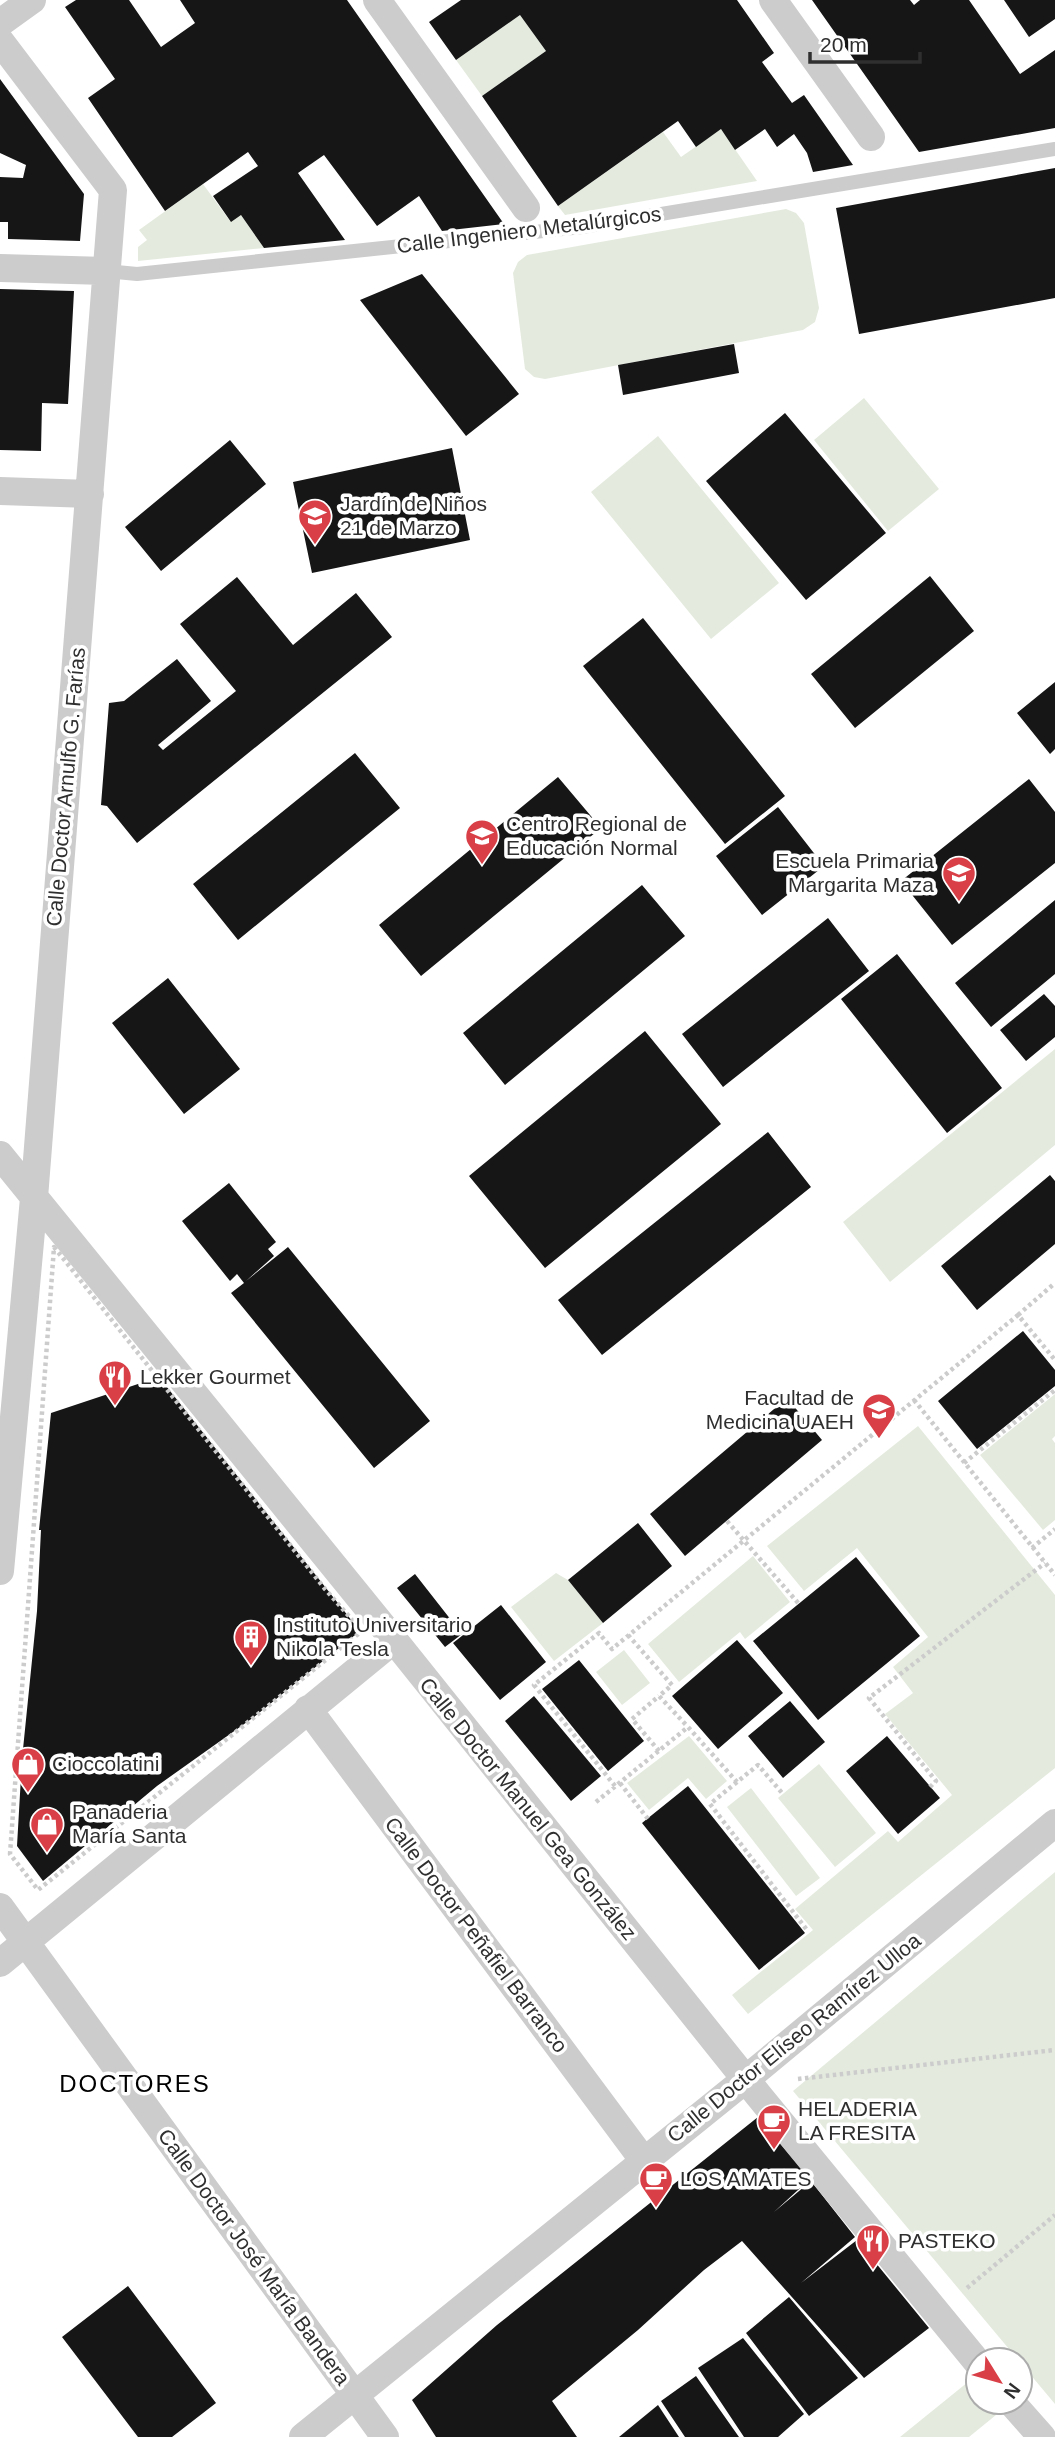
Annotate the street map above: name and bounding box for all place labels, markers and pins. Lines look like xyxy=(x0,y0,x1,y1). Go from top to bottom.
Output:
place label: Jardín de Niños 21 de Marzo xyxy=(340,492,487,539)
school or university icon: Jardín de Niños 21 de Marzo xyxy=(296,497,334,546)
place label: Centro Regional de Educación Normal xyxy=(506,812,687,859)
school or university icon: Centro Regional de Educación Normal xyxy=(463,817,501,866)
place label: Escuela Primaria Margarita Maza xyxy=(775,849,934,896)
school or university icon: Escuela Primaria Margarita Maza xyxy=(940,854,978,903)
restaurant icon: Lekker Gourmet xyxy=(96,1358,134,1407)
place label: Lekker Gourmet xyxy=(140,1365,291,1388)
place label: Facultad de Medicina UAEH xyxy=(706,1386,854,1433)
school or university icon: Facultad de Medicina UAEH xyxy=(860,1391,898,1440)
place label: Instituto Universitario Nikola Tesla xyxy=(276,1613,472,1660)
building icon: Instituto Universitario Nikola Tesla xyxy=(232,1618,270,1667)
shop icon: Cioccolatini xyxy=(9,1745,47,1794)
place label: Cioccolatini xyxy=(52,1752,159,1775)
place label: Panaderia María Santa xyxy=(72,1800,187,1847)
shop icon: Panaderia María Santa xyxy=(28,1805,66,1854)
place label: HELADERIA LA FRESITA xyxy=(798,2097,917,2144)
cafe icon: HELADERIA LA FRESITA xyxy=(755,2102,793,2151)
cafe icon: LOS AMATES xyxy=(637,2160,675,2209)
place label: LOS AMATES xyxy=(680,2167,812,2190)
restaurant icon: PASTEKO xyxy=(854,2222,892,2271)
place label: PASTEKO xyxy=(898,2229,996,2252)

